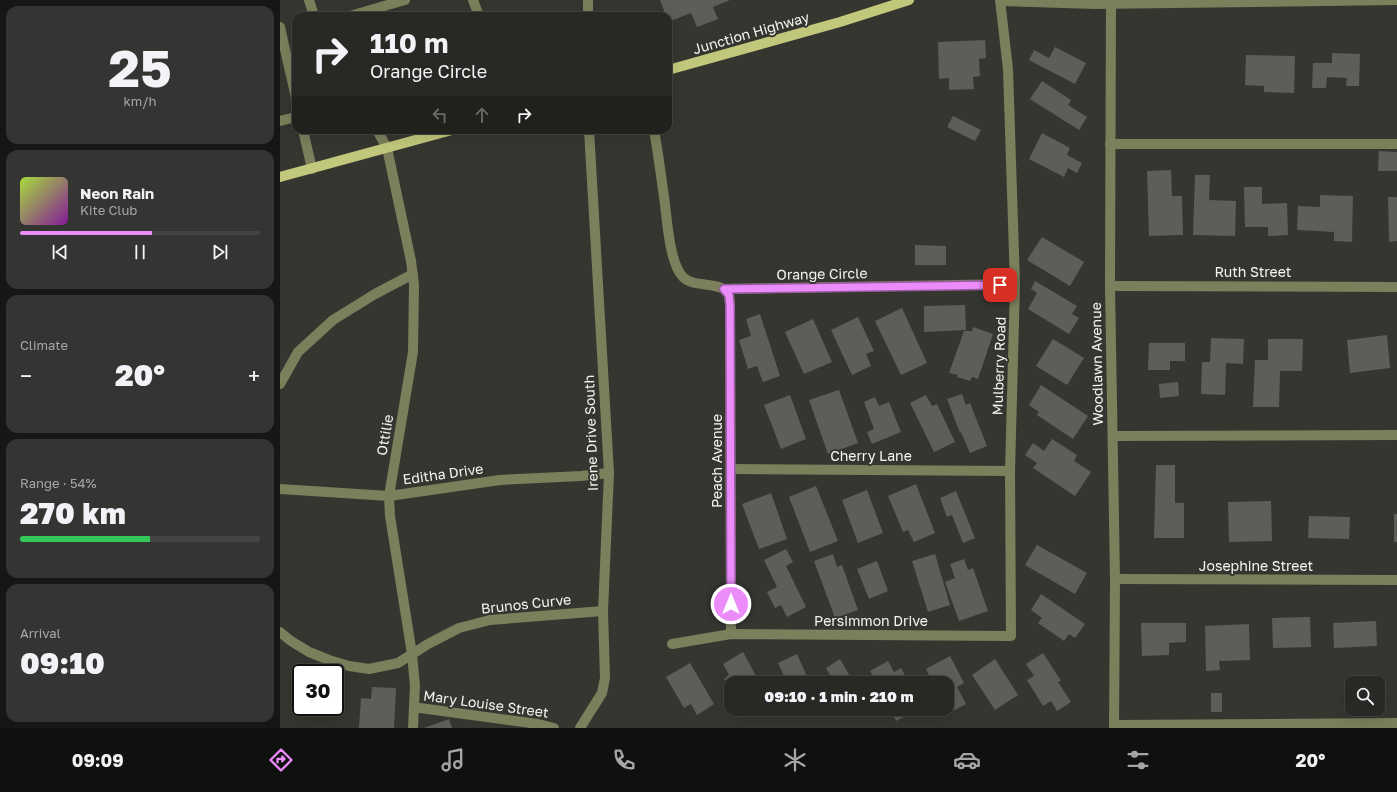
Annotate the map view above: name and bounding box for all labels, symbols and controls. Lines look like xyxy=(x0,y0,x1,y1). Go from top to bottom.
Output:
street label: Junction Highway xyxy=(691,8,811,57)
text: 110 m xyxy=(370,26,449,59)
icon: right xyxy=(304,28,356,80)
text: 25 xyxy=(108,36,172,98)
text: Orange Circle xyxy=(370,60,487,82)
text: km/h xyxy=(123,93,157,109)
icon: left xyxy=(429,104,451,126)
icon: ahead xyxy=(471,104,493,126)
icon: right xyxy=(513,104,535,126)
text: Neon Rain xyxy=(80,184,154,202)
text: Kite Club xyxy=(80,202,137,218)
icon: previous xyxy=(49,241,71,263)
icon: pause xyxy=(129,241,151,263)
icon: next xyxy=(209,241,231,263)
street label: Ruth Street xyxy=(1215,263,1291,280)
street label: Orange Circle xyxy=(776,264,868,283)
pin xyxy=(983,268,1017,302)
icon: arrive xyxy=(989,274,1011,296)
street label: Woodlawn Avenue xyxy=(1087,302,1106,426)
street label: Mulberry Road xyxy=(988,316,1009,416)
text: Climate xyxy=(20,337,68,353)
text: 20° xyxy=(115,357,165,393)
text: − xyxy=(20,362,32,389)
text: + xyxy=(248,362,260,389)
street label: Irene Drive South xyxy=(580,375,601,491)
street label: Ottilie xyxy=(373,413,396,457)
street label: Peach Avenue xyxy=(708,414,725,508)
street label: Cherry Lane xyxy=(830,447,912,464)
street label: Editha Drive xyxy=(402,459,484,488)
text: Range · 54% xyxy=(20,475,96,491)
text: 270 km xyxy=(20,495,126,531)
street label: Josephine Street xyxy=(1199,557,1313,574)
position arrow xyxy=(710,583,752,625)
street label: Brunos Curve xyxy=(480,590,572,617)
street label: Persimmon Drive xyxy=(814,612,928,629)
text: Arrival xyxy=(20,625,61,641)
text: 09:10 xyxy=(20,645,105,681)
speed limit sign: 30 xyxy=(292,664,344,716)
map controls xyxy=(1345,676,1385,716)
button: search xyxy=(1345,676,1385,716)
street label: Mary Louise Street xyxy=(422,686,550,721)
text: 09:10 · 1 min · 210 m xyxy=(764,687,914,705)
icon: directions xyxy=(267,746,295,774)
icon: music xyxy=(439,746,467,774)
icon: phone xyxy=(610,746,638,774)
icon: climate xyxy=(781,746,809,774)
icon: car xyxy=(953,746,981,774)
icon: filters xyxy=(1124,746,1152,774)
text: 09:09 xyxy=(72,749,124,771)
text: 20° xyxy=(1296,749,1325,771)

